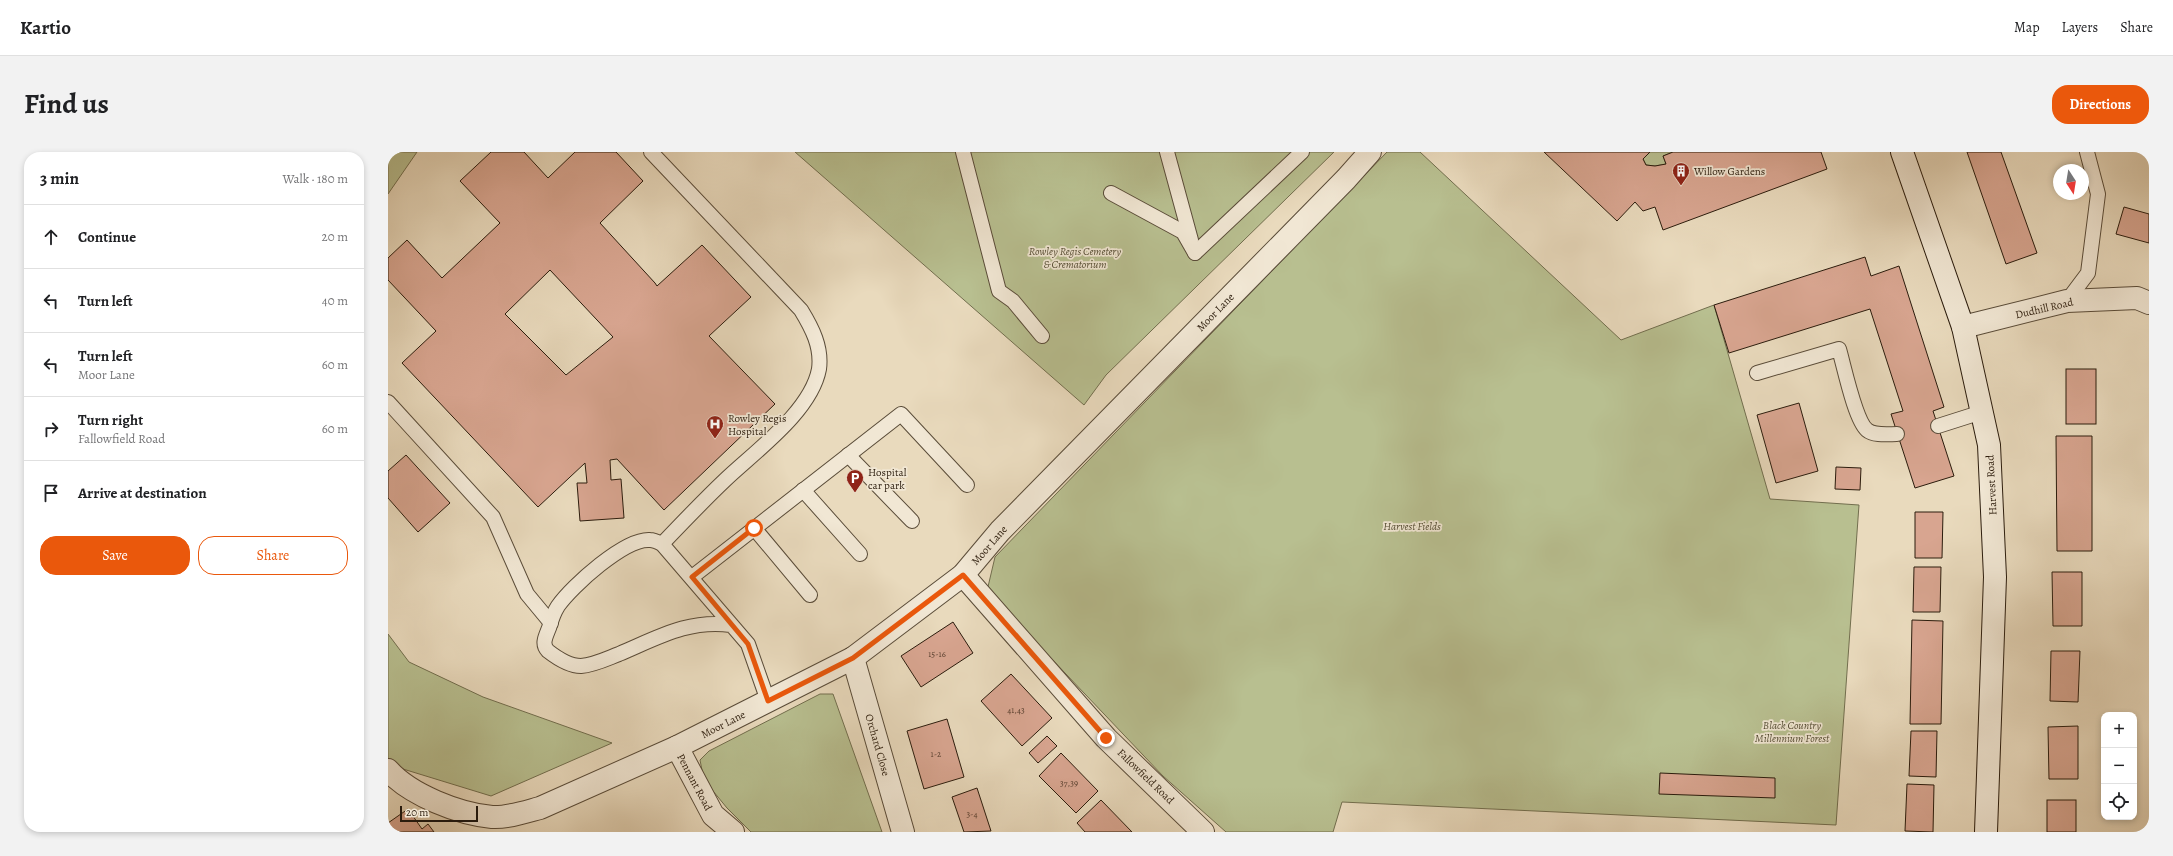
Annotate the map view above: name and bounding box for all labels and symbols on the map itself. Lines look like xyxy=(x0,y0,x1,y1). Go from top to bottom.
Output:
building icon: Willow Gardens xyxy=(1671,161,1691,186)
place label: Willow Gardens xyxy=(1693,164,1765,179)
north arrow xyxy=(2053,164,2089,200)
park label: Rowley Regis Cemetery & Crematorium xyxy=(1029,244,1121,272)
street label: Moor Lane xyxy=(1193,290,1238,335)
street label: Dudhill Road xyxy=(2014,295,2075,322)
place label: Rowley Regis Hospital xyxy=(728,411,786,439)
hospital icon: Rowley Regis Hospital xyxy=(705,414,725,439)
street label: Harvest Road xyxy=(1982,454,2001,516)
place label: Hospital car park xyxy=(868,465,907,493)
parking icon: Hospital car park xyxy=(845,468,865,493)
route start xyxy=(745,519,763,537)
park label: Harvest Fields xyxy=(1383,519,1441,534)
street label: Moor Lane xyxy=(968,522,1011,568)
house number: 15-16 xyxy=(928,648,946,660)
house number: 41,43 xyxy=(1007,704,1025,716)
street label: Moor Lane xyxy=(698,707,748,742)
street label: Orchard Close xyxy=(861,712,894,778)
park label: Black Country Millennium Forest xyxy=(1755,718,1830,746)
route end xyxy=(1097,729,1115,747)
street label: Fallowfield Road xyxy=(1114,745,1177,807)
house number: 1-2 xyxy=(931,748,942,760)
street label: Pennant Road xyxy=(673,751,716,813)
house number: 37,39 xyxy=(1060,777,1078,789)
scale bar xyxy=(400,804,478,823)
house number: 3-4 xyxy=(966,808,978,820)

